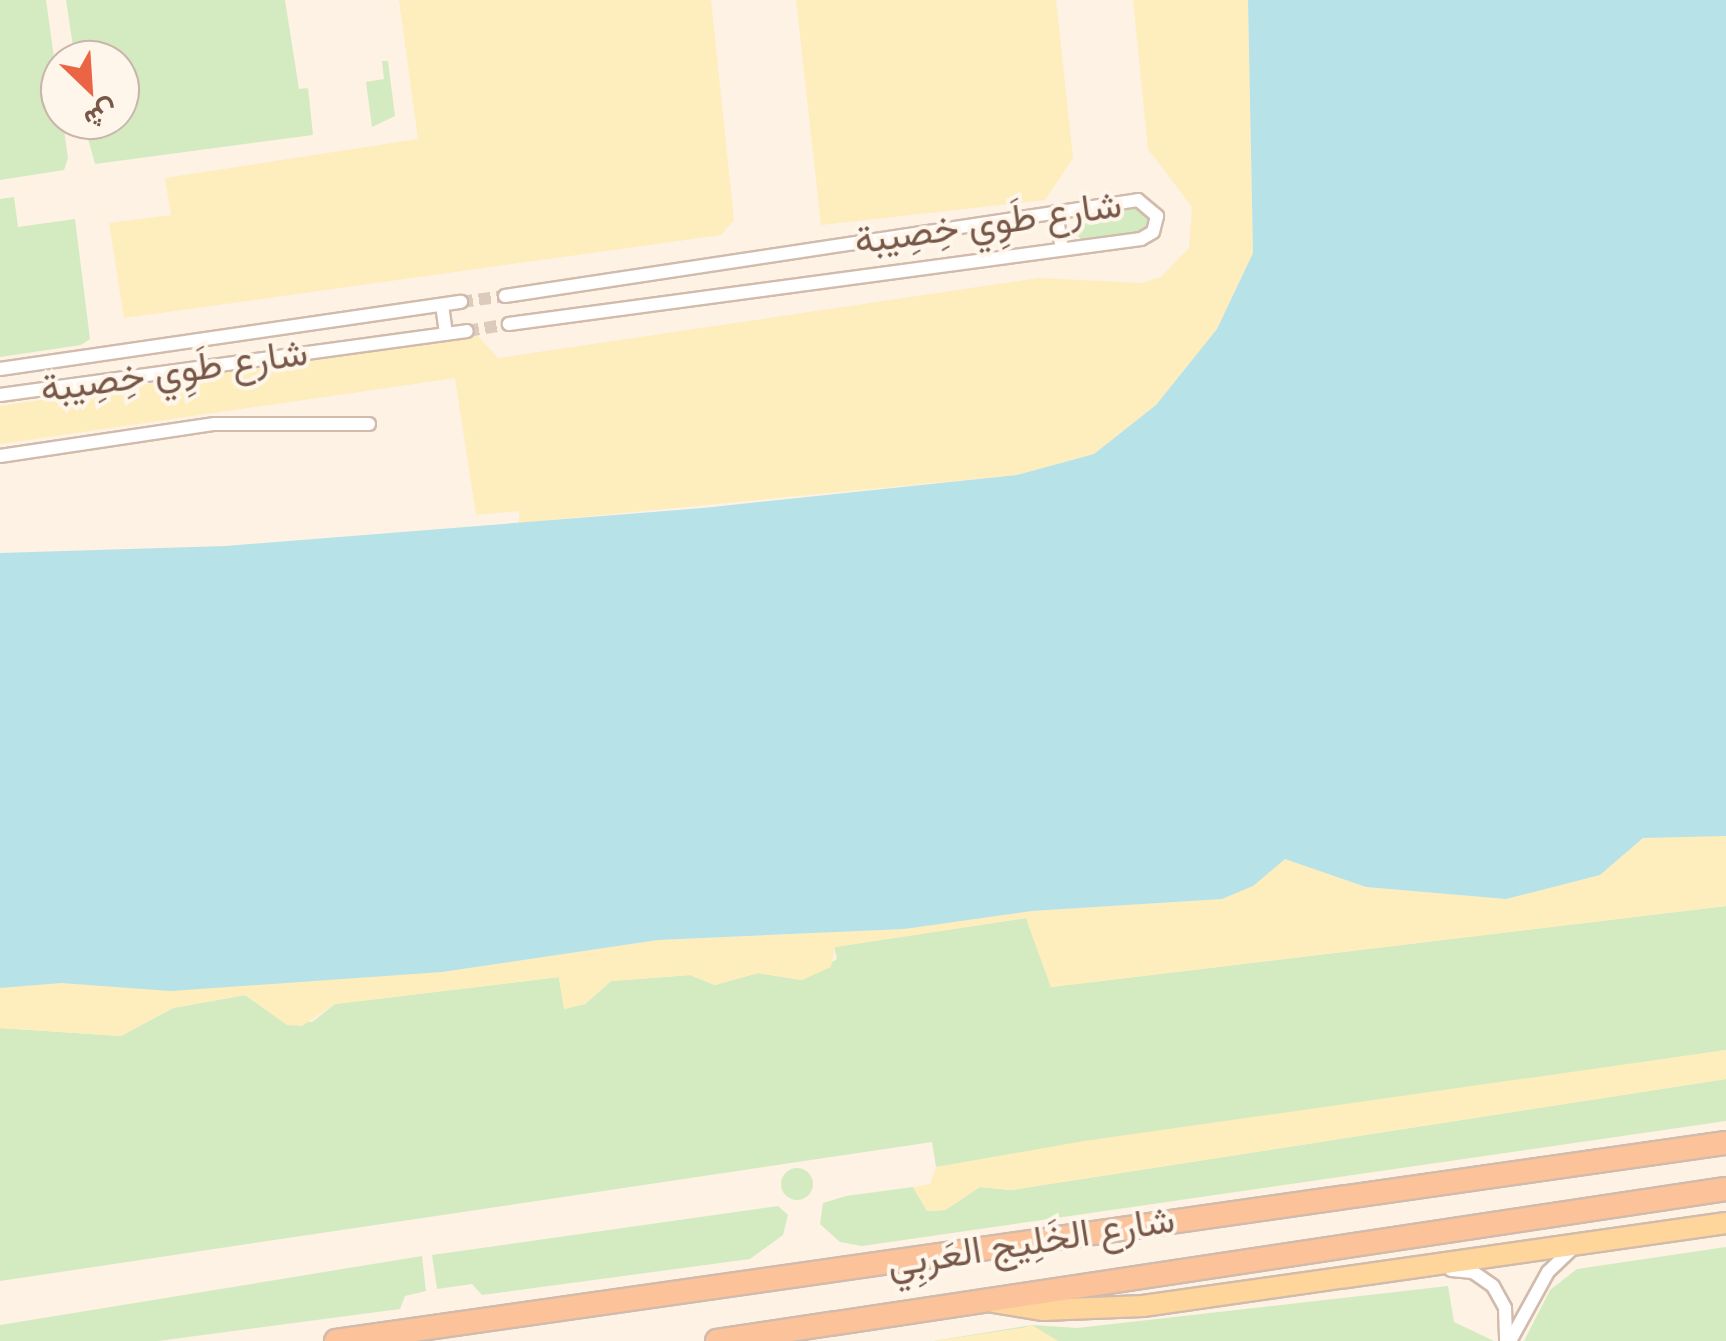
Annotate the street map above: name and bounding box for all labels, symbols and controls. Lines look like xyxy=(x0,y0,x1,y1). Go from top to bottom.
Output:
north arrow xyxy=(40,40,140,140)
text: ش xyxy=(79,92,125,139)
street label: شارع طَوِي خِصِيبة xyxy=(852,182,1124,264)
street label: شارع طَوِي خِصِيبة xyxy=(38,330,310,412)
street label: شارع الخَلِيج العَربِي xyxy=(884,1197,1178,1287)

